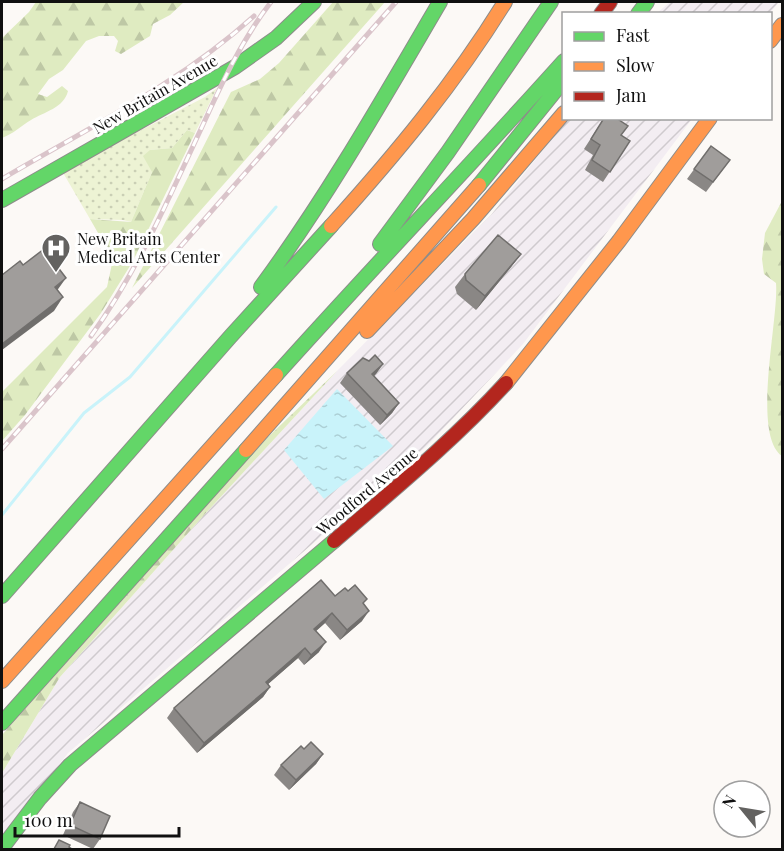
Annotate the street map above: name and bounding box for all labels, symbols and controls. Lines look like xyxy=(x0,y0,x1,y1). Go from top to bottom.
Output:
legend xyxy=(562,12,772,120)
text: Fast xyxy=(616,23,650,47)
street label: New Britain Avenue xyxy=(89,49,221,138)
text: Slow xyxy=(616,53,654,77)
text: Jam xyxy=(615,83,646,107)
place label: New Britain Medical Arts Center xyxy=(77,228,220,267)
hospital icon: New Britain Medical Arts Center xyxy=(40,232,72,274)
street label: Woodford Avenue xyxy=(311,442,422,540)
north arrow xyxy=(712,779,772,839)
text: N xyxy=(717,791,741,812)
scale bar xyxy=(15,800,178,838)
text: 100 m xyxy=(24,808,73,832)

